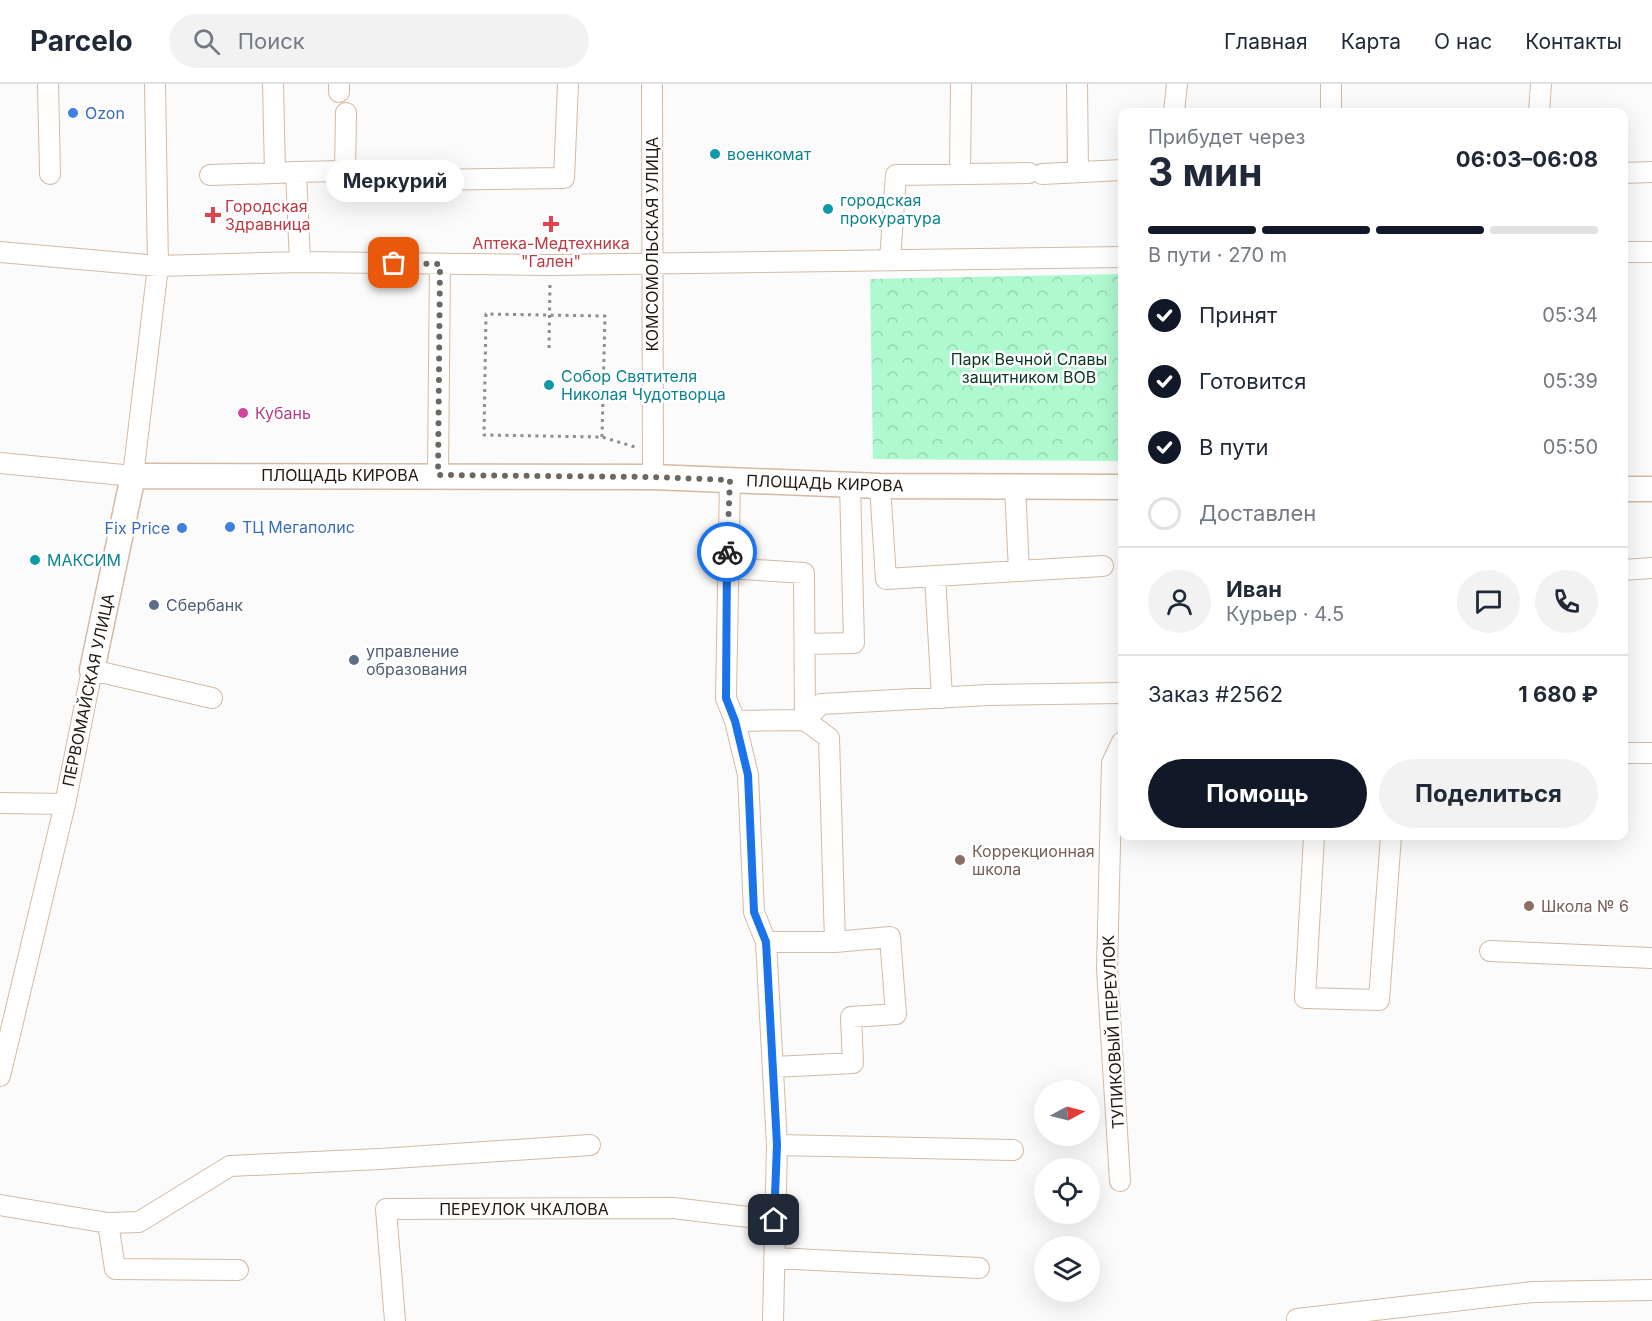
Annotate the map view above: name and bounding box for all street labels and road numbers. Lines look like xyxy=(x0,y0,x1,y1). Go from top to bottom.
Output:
street label: КОМСОМОЛЬСКАЯ УЛИЦА xyxy=(642,137,662,351)
street label: ПЛОЩАДЬ КИРОВА xyxy=(261,465,419,485)
street label: ПЛОЩАДЬ КИРОВА xyxy=(746,470,904,496)
street label: ПЕРВОМАЙСКАЯ УЛИЦА xyxy=(58,592,118,788)
street label: ТУПИКОВЫЙ ПЕРЕУЛОК xyxy=(1098,934,1128,1130)
street label: ПЕРЕУЛОК ЧКАЛОВА xyxy=(439,1199,609,1219)

